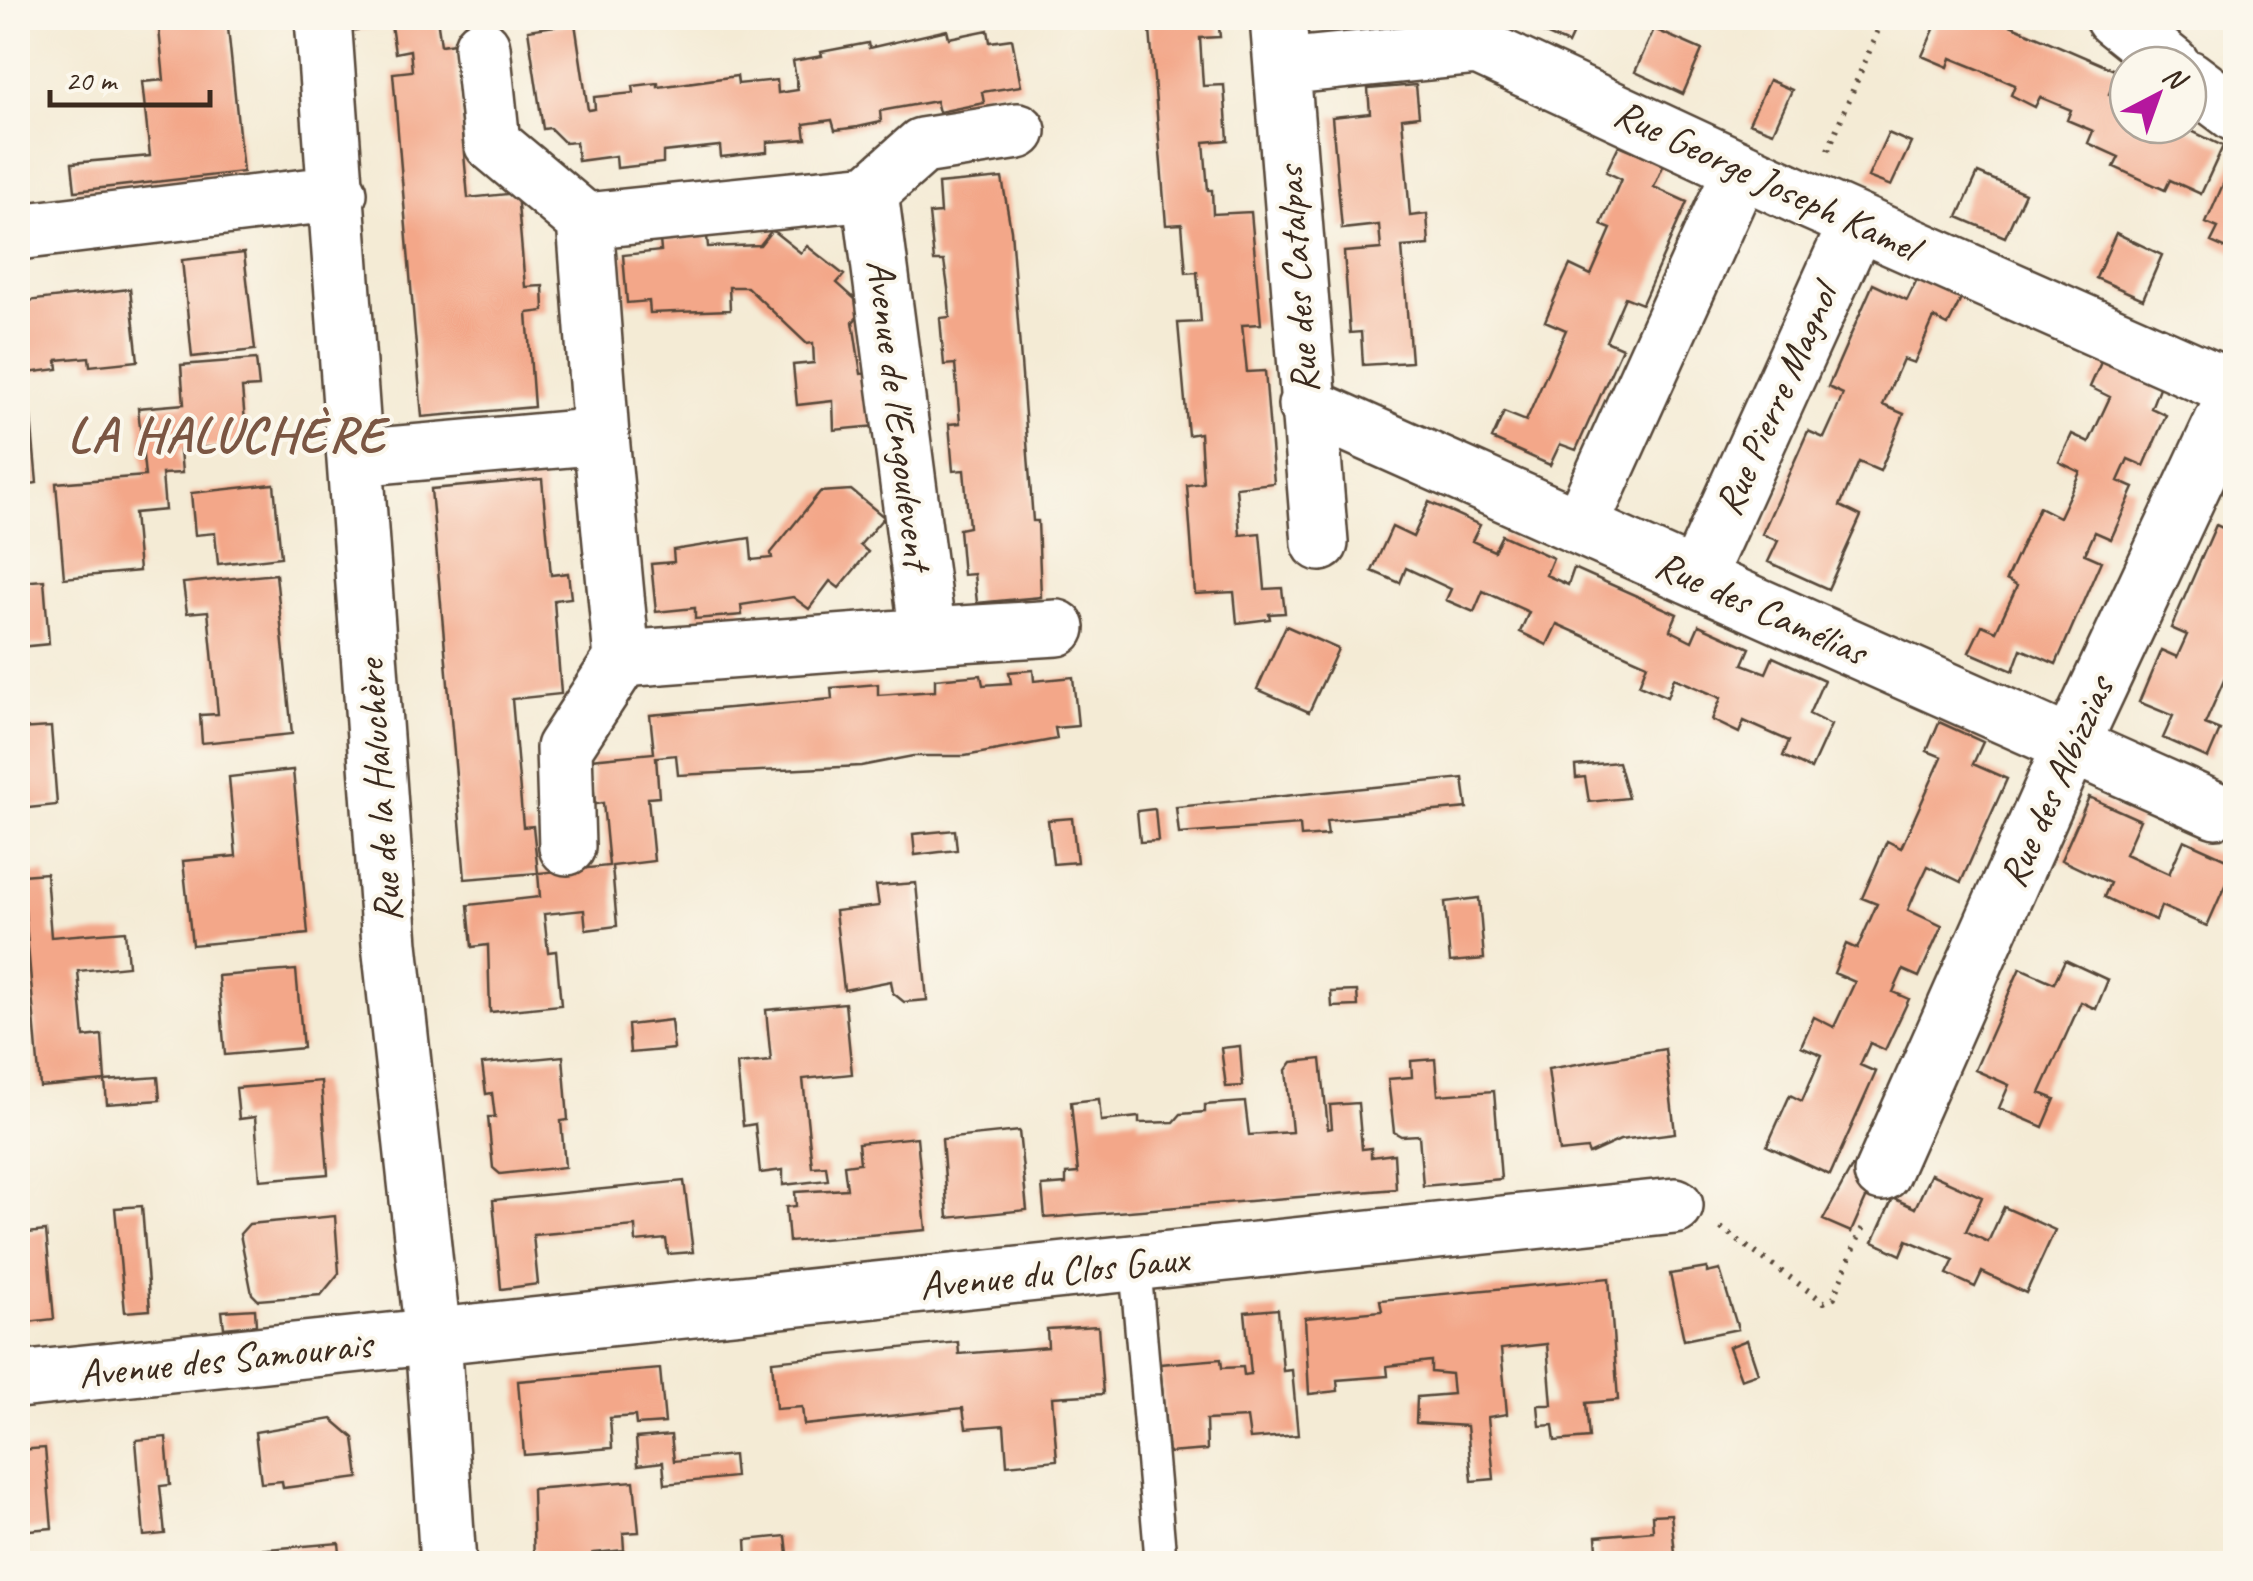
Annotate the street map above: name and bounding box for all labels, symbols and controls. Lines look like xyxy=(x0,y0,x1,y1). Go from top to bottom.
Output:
scale bar xyxy=(50,45,210,107)
north arrow xyxy=(2108,45,2208,145)
text: N xyxy=(2156,58,2196,98)
text: 20 m xyxy=(65,61,118,99)
street label: Rue George Joseph Kamel xyxy=(1606,88,1932,275)
street label: Rue des Catalpas xyxy=(1264,162,1330,395)
street label: Avenue de l'Engoulevent xyxy=(855,257,943,577)
street label: Rue Pierre Magnol xyxy=(1703,271,1852,523)
district label: LA HALUCHÈRE xyxy=(68,403,390,466)
street label: Rue des Camélias xyxy=(1648,539,1877,678)
street label: Rue de la Haluchère xyxy=(345,655,413,924)
street label: Rue des Albizzias xyxy=(1988,666,2126,895)
street label: Avenue du Clos Gaux xyxy=(917,1233,1194,1311)
street label: Avenue des Samourais xyxy=(76,1318,377,1399)

